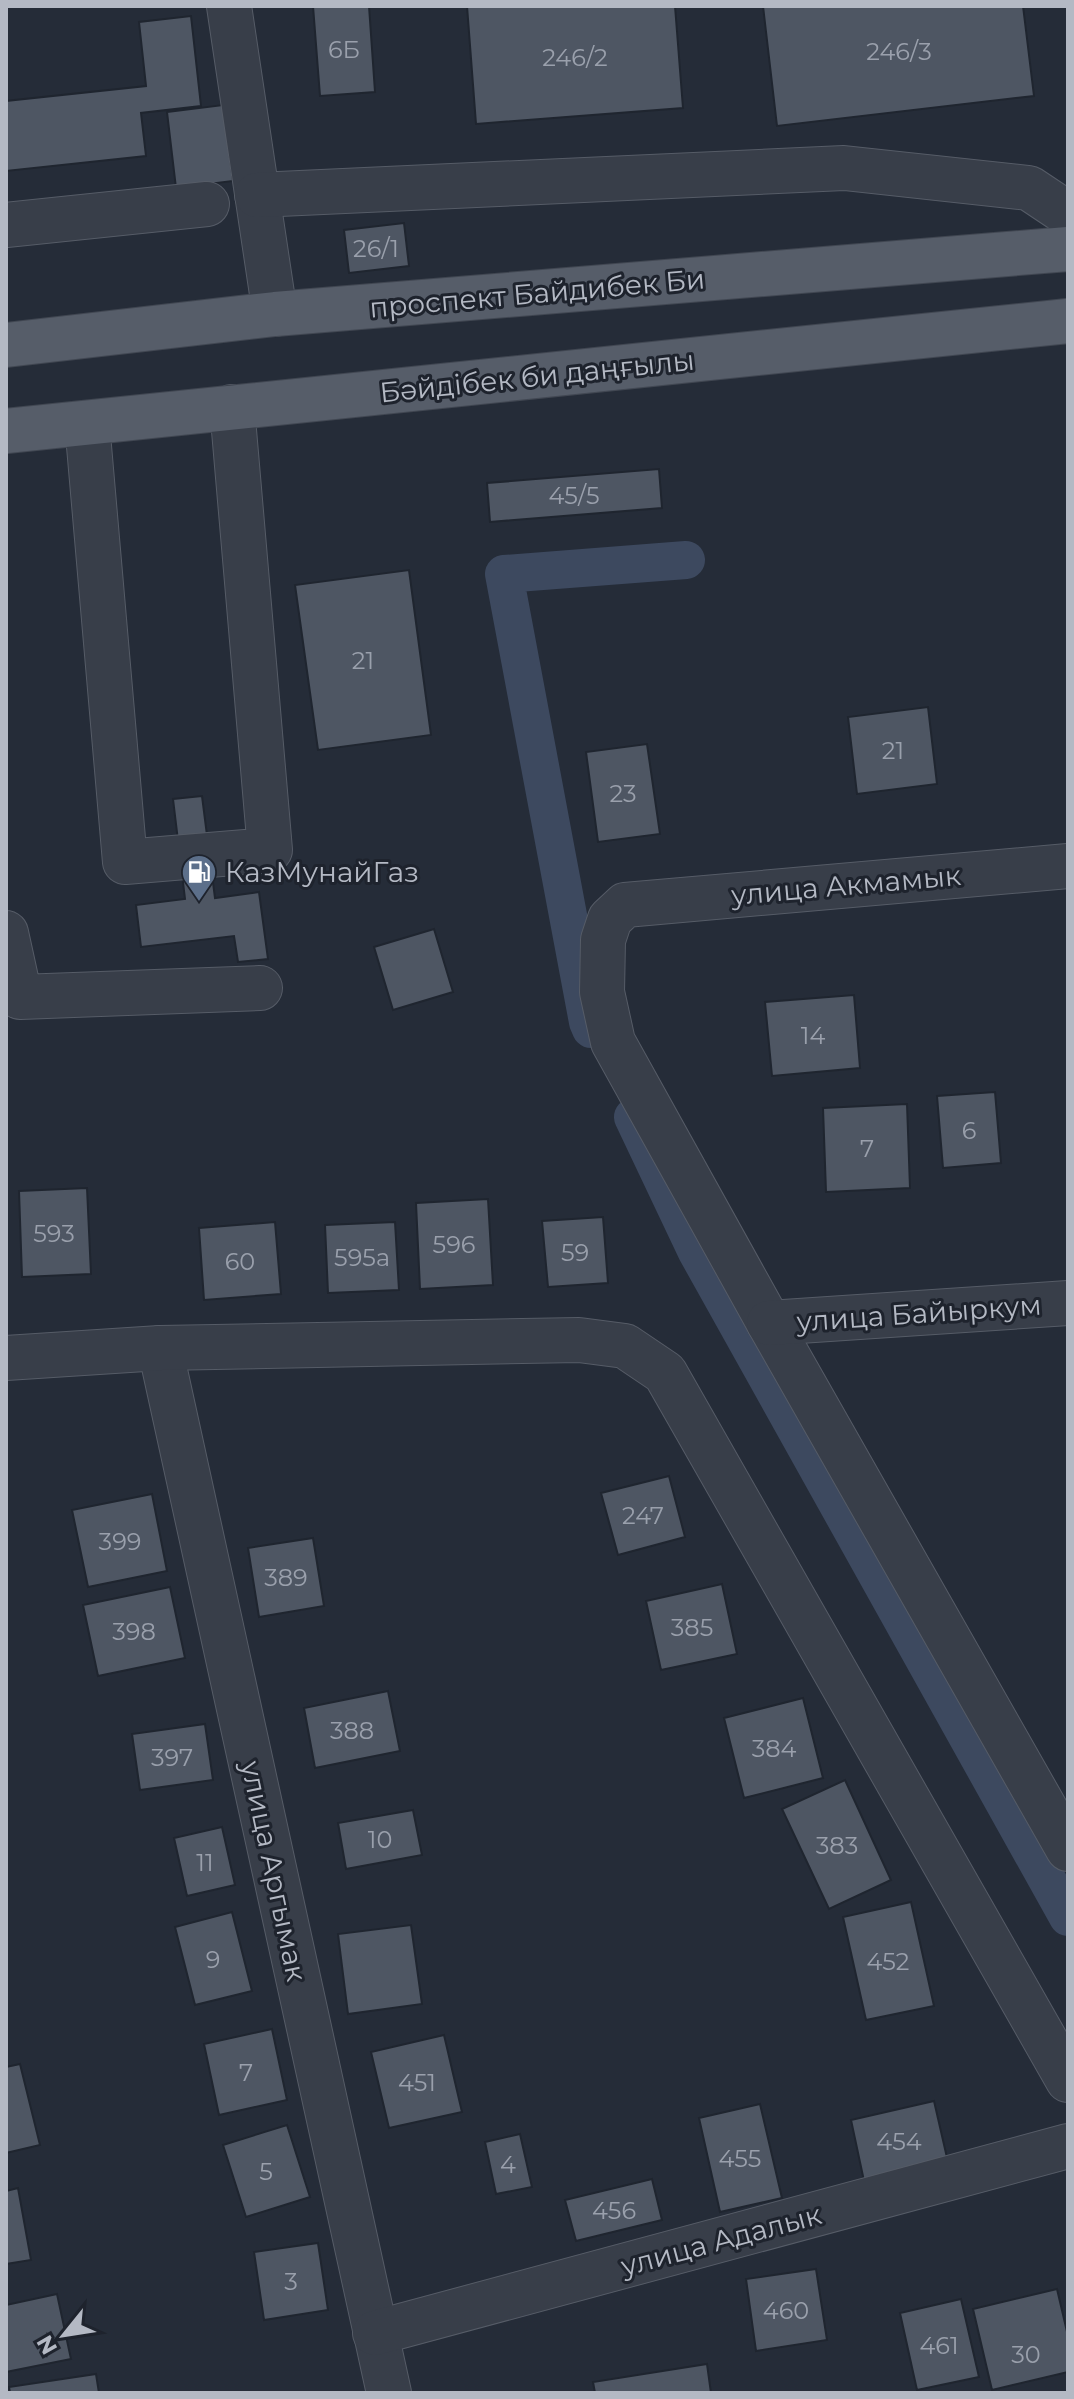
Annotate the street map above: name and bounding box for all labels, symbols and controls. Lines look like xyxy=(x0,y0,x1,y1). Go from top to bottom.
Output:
house number: 6Б xyxy=(328,35,360,64)
house number: 246/3 xyxy=(866,37,932,66)
house number: 246/2 xyxy=(542,43,608,72)
house number: 26/1 xyxy=(353,234,399,263)
street label: проспект Байдибек Би xyxy=(368,261,706,325)
street label: Бәйдібек би даңғылы xyxy=(378,343,696,409)
house number: 45/5 xyxy=(548,481,600,510)
house number: 21 xyxy=(352,646,374,675)
house number: 21 xyxy=(882,736,904,765)
house number: 23 xyxy=(609,779,637,808)
fuel station icon: КазМунайГаз xyxy=(180,853,218,903)
place label: КазМунайГаз xyxy=(225,855,419,889)
street label: улица Акмамык xyxy=(729,858,962,912)
house number: 14 xyxy=(801,1021,825,1050)
house number: 6 xyxy=(962,1116,976,1145)
house number: 7 xyxy=(860,1134,874,1163)
house number: 593 xyxy=(33,1219,75,1248)
house number: 596 xyxy=(433,1230,475,1259)
house number: 59 xyxy=(561,1238,589,1267)
house number: 595а xyxy=(334,1243,390,1272)
house number: 60 xyxy=(225,1247,255,1276)
street label: улица Байыркум xyxy=(794,1287,1043,1339)
house number: 247 xyxy=(622,1501,664,1530)
house number: 399 xyxy=(99,1527,141,1556)
house number: 389 xyxy=(264,1563,308,1592)
house number: 385 xyxy=(671,1613,713,1642)
house number: 398 xyxy=(112,1617,156,1646)
house number: 388 xyxy=(330,1716,374,1745)
house number: 384 xyxy=(752,1734,796,1763)
house number: 397 xyxy=(151,1743,193,1772)
street label: улица Аргымак xyxy=(234,1757,314,1984)
house number: 10 xyxy=(368,1825,392,1854)
house number: 383 xyxy=(816,1831,858,1860)
house number: 11 xyxy=(196,1848,214,1877)
house number: 9 xyxy=(206,1945,220,1974)
house number: 452 xyxy=(867,1947,909,1976)
house number: 7 xyxy=(239,2058,253,2087)
house number: 451 xyxy=(398,2068,436,2097)
house number: 454 xyxy=(876,2127,922,2156)
house number: 455 xyxy=(719,2144,761,2173)
house number: 4 xyxy=(500,2150,516,2179)
house number: 5 xyxy=(259,2157,273,2186)
house number: 456 xyxy=(592,2196,636,2225)
street label: улица Адалык xyxy=(616,2197,825,2283)
house number: 3 xyxy=(284,2267,298,2296)
north arrow xyxy=(24,2295,104,2375)
house number: 460 xyxy=(763,2296,809,2325)
text: N xyxy=(31,2330,63,2359)
house number: 461 xyxy=(919,2331,959,2360)
house number: 30 xyxy=(1011,2340,1041,2369)

